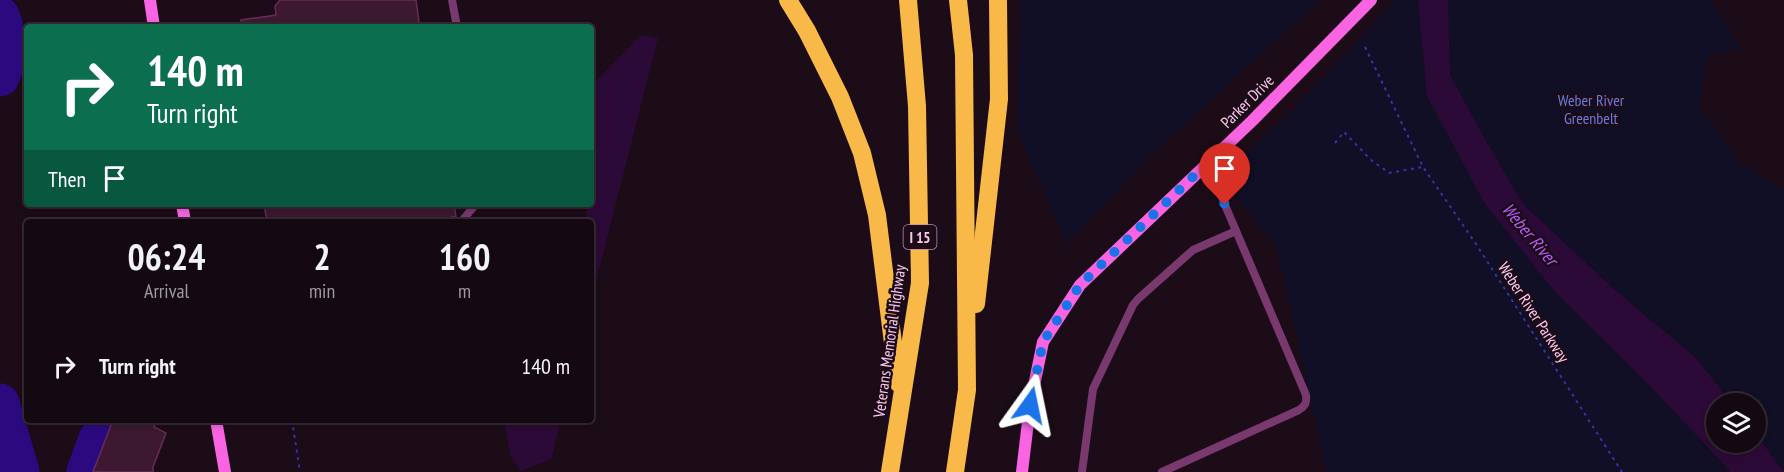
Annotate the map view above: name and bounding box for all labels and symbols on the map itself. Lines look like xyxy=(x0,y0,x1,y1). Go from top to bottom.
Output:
street label: Parker Drive xyxy=(1216,70,1278,132)
park label: Weber River Greenbelt xyxy=(1558,90,1625,128)
pin xyxy=(1199,143,1250,205)
water label: Weber River xyxy=(1497,198,1565,272)
road number: I 15 xyxy=(904,225,936,249)
street label: Weber River Parkway xyxy=(1494,258,1574,366)
street label: Veterans Memorial Highway xyxy=(868,263,910,420)
position arrow xyxy=(998,373,1062,437)

